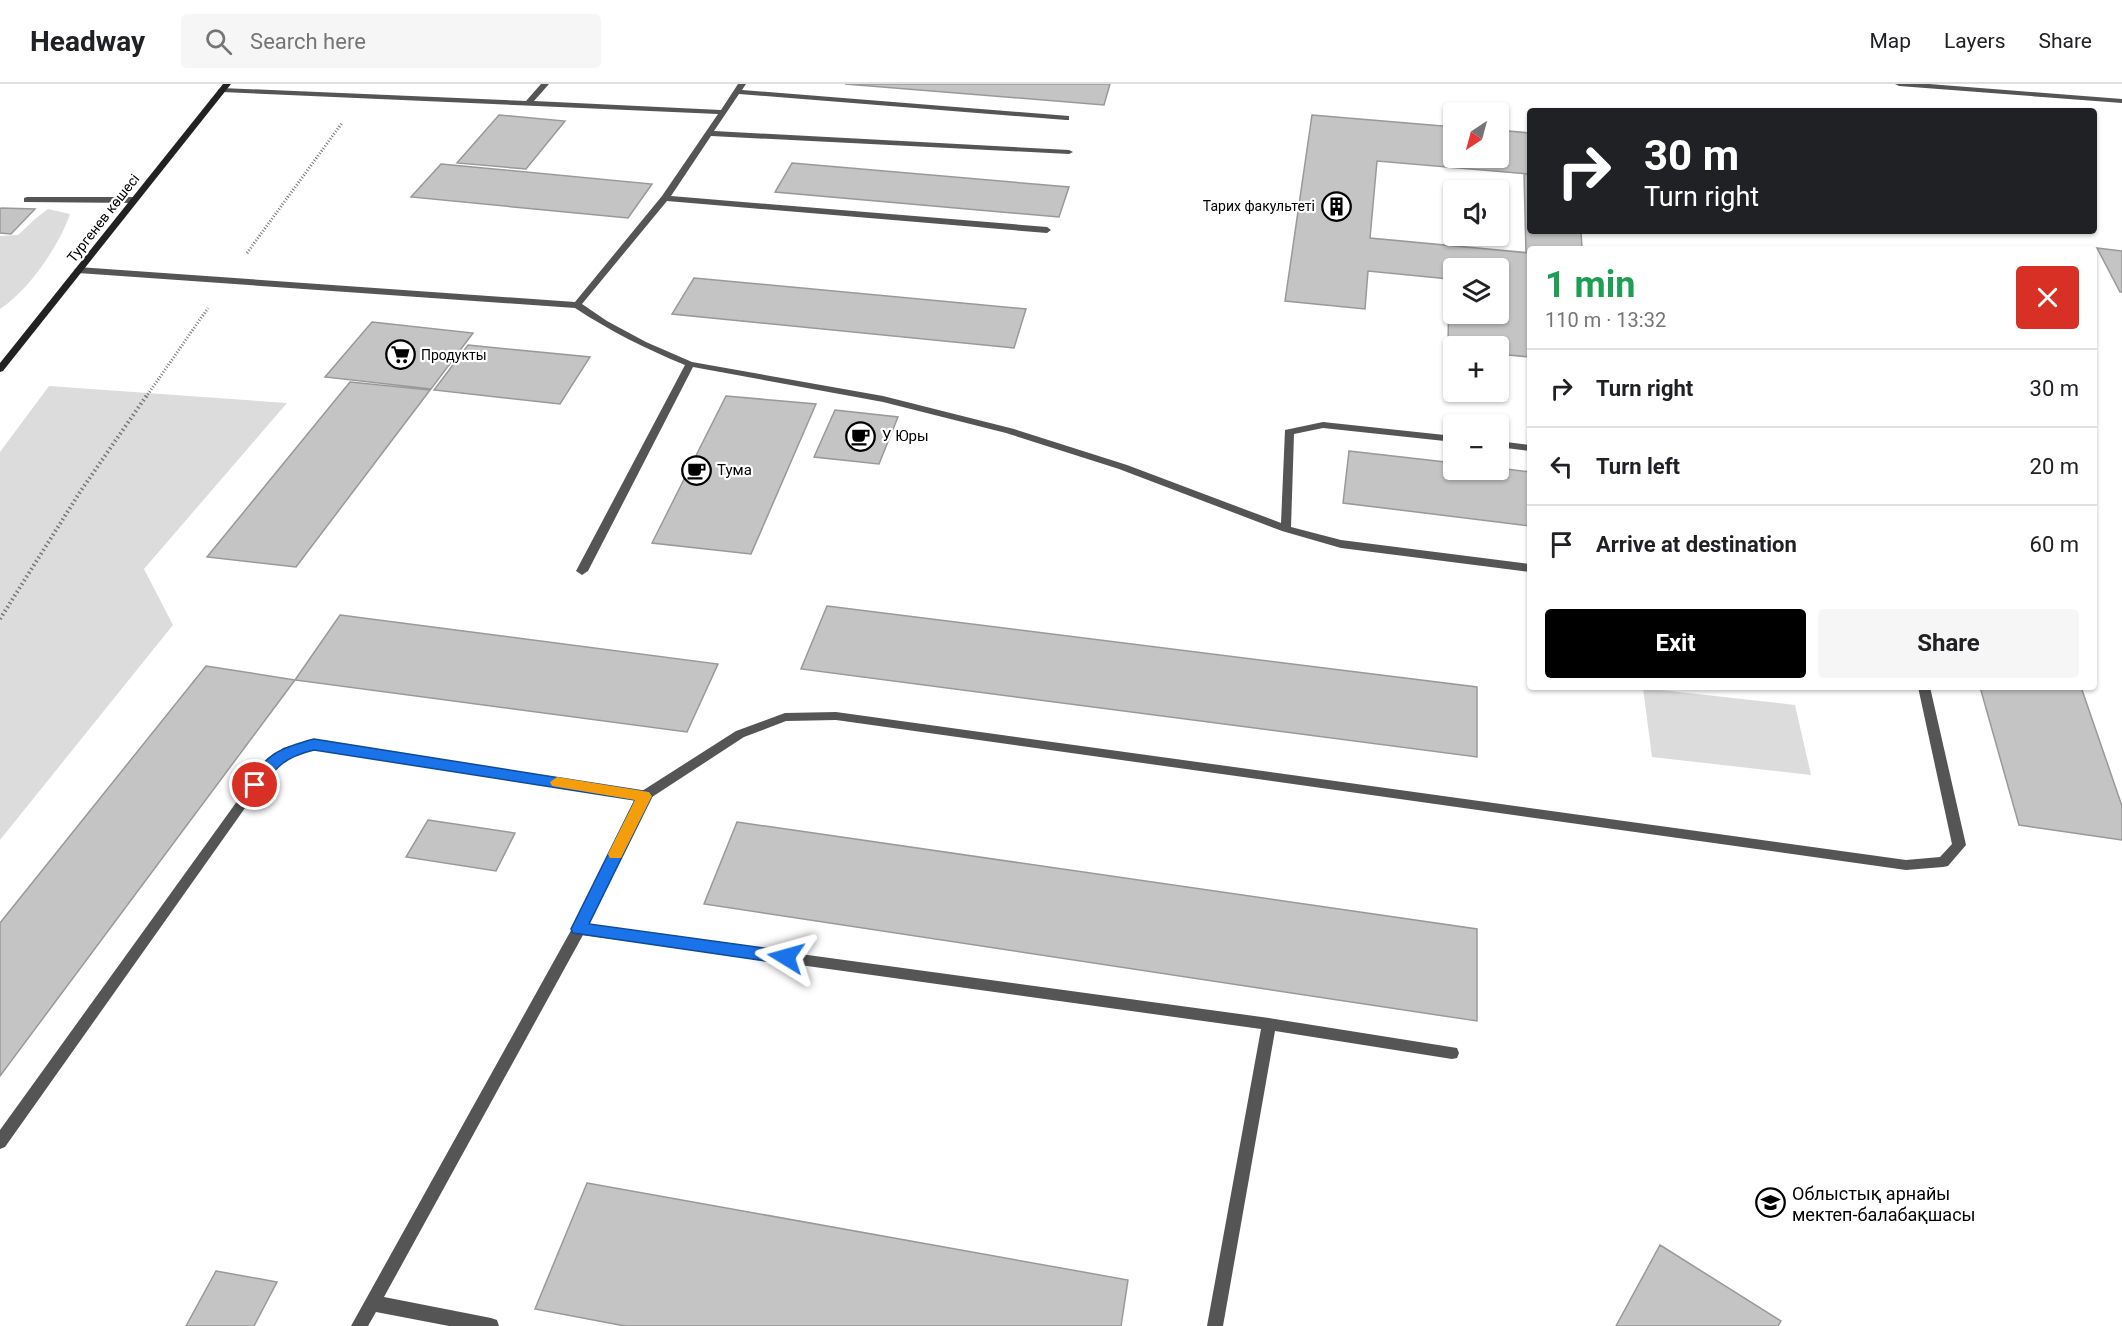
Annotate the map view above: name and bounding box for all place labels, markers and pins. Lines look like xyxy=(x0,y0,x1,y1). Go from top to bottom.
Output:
building icon: Тарих факультеті xyxy=(1320,190,1352,222)
place label: Тарих факультеті xyxy=(1203,198,1315,214)
supermarket icon: Продукты xyxy=(384,339,416,371)
place label: Продукты xyxy=(421,347,487,363)
cafe icon: У Юры xyxy=(845,420,877,452)
place label: У Юры xyxy=(882,427,929,445)
cafe icon: Тума xyxy=(680,454,712,486)
place label: Тума xyxy=(717,461,752,479)
pin xyxy=(229,759,280,810)
place label: Облыстық арнайы мектеп-балабақшасы xyxy=(1792,1183,1976,1225)
school or university icon: Облыстық арнайы мектеп-балабақшасы xyxy=(1755,1187,1787,1219)

